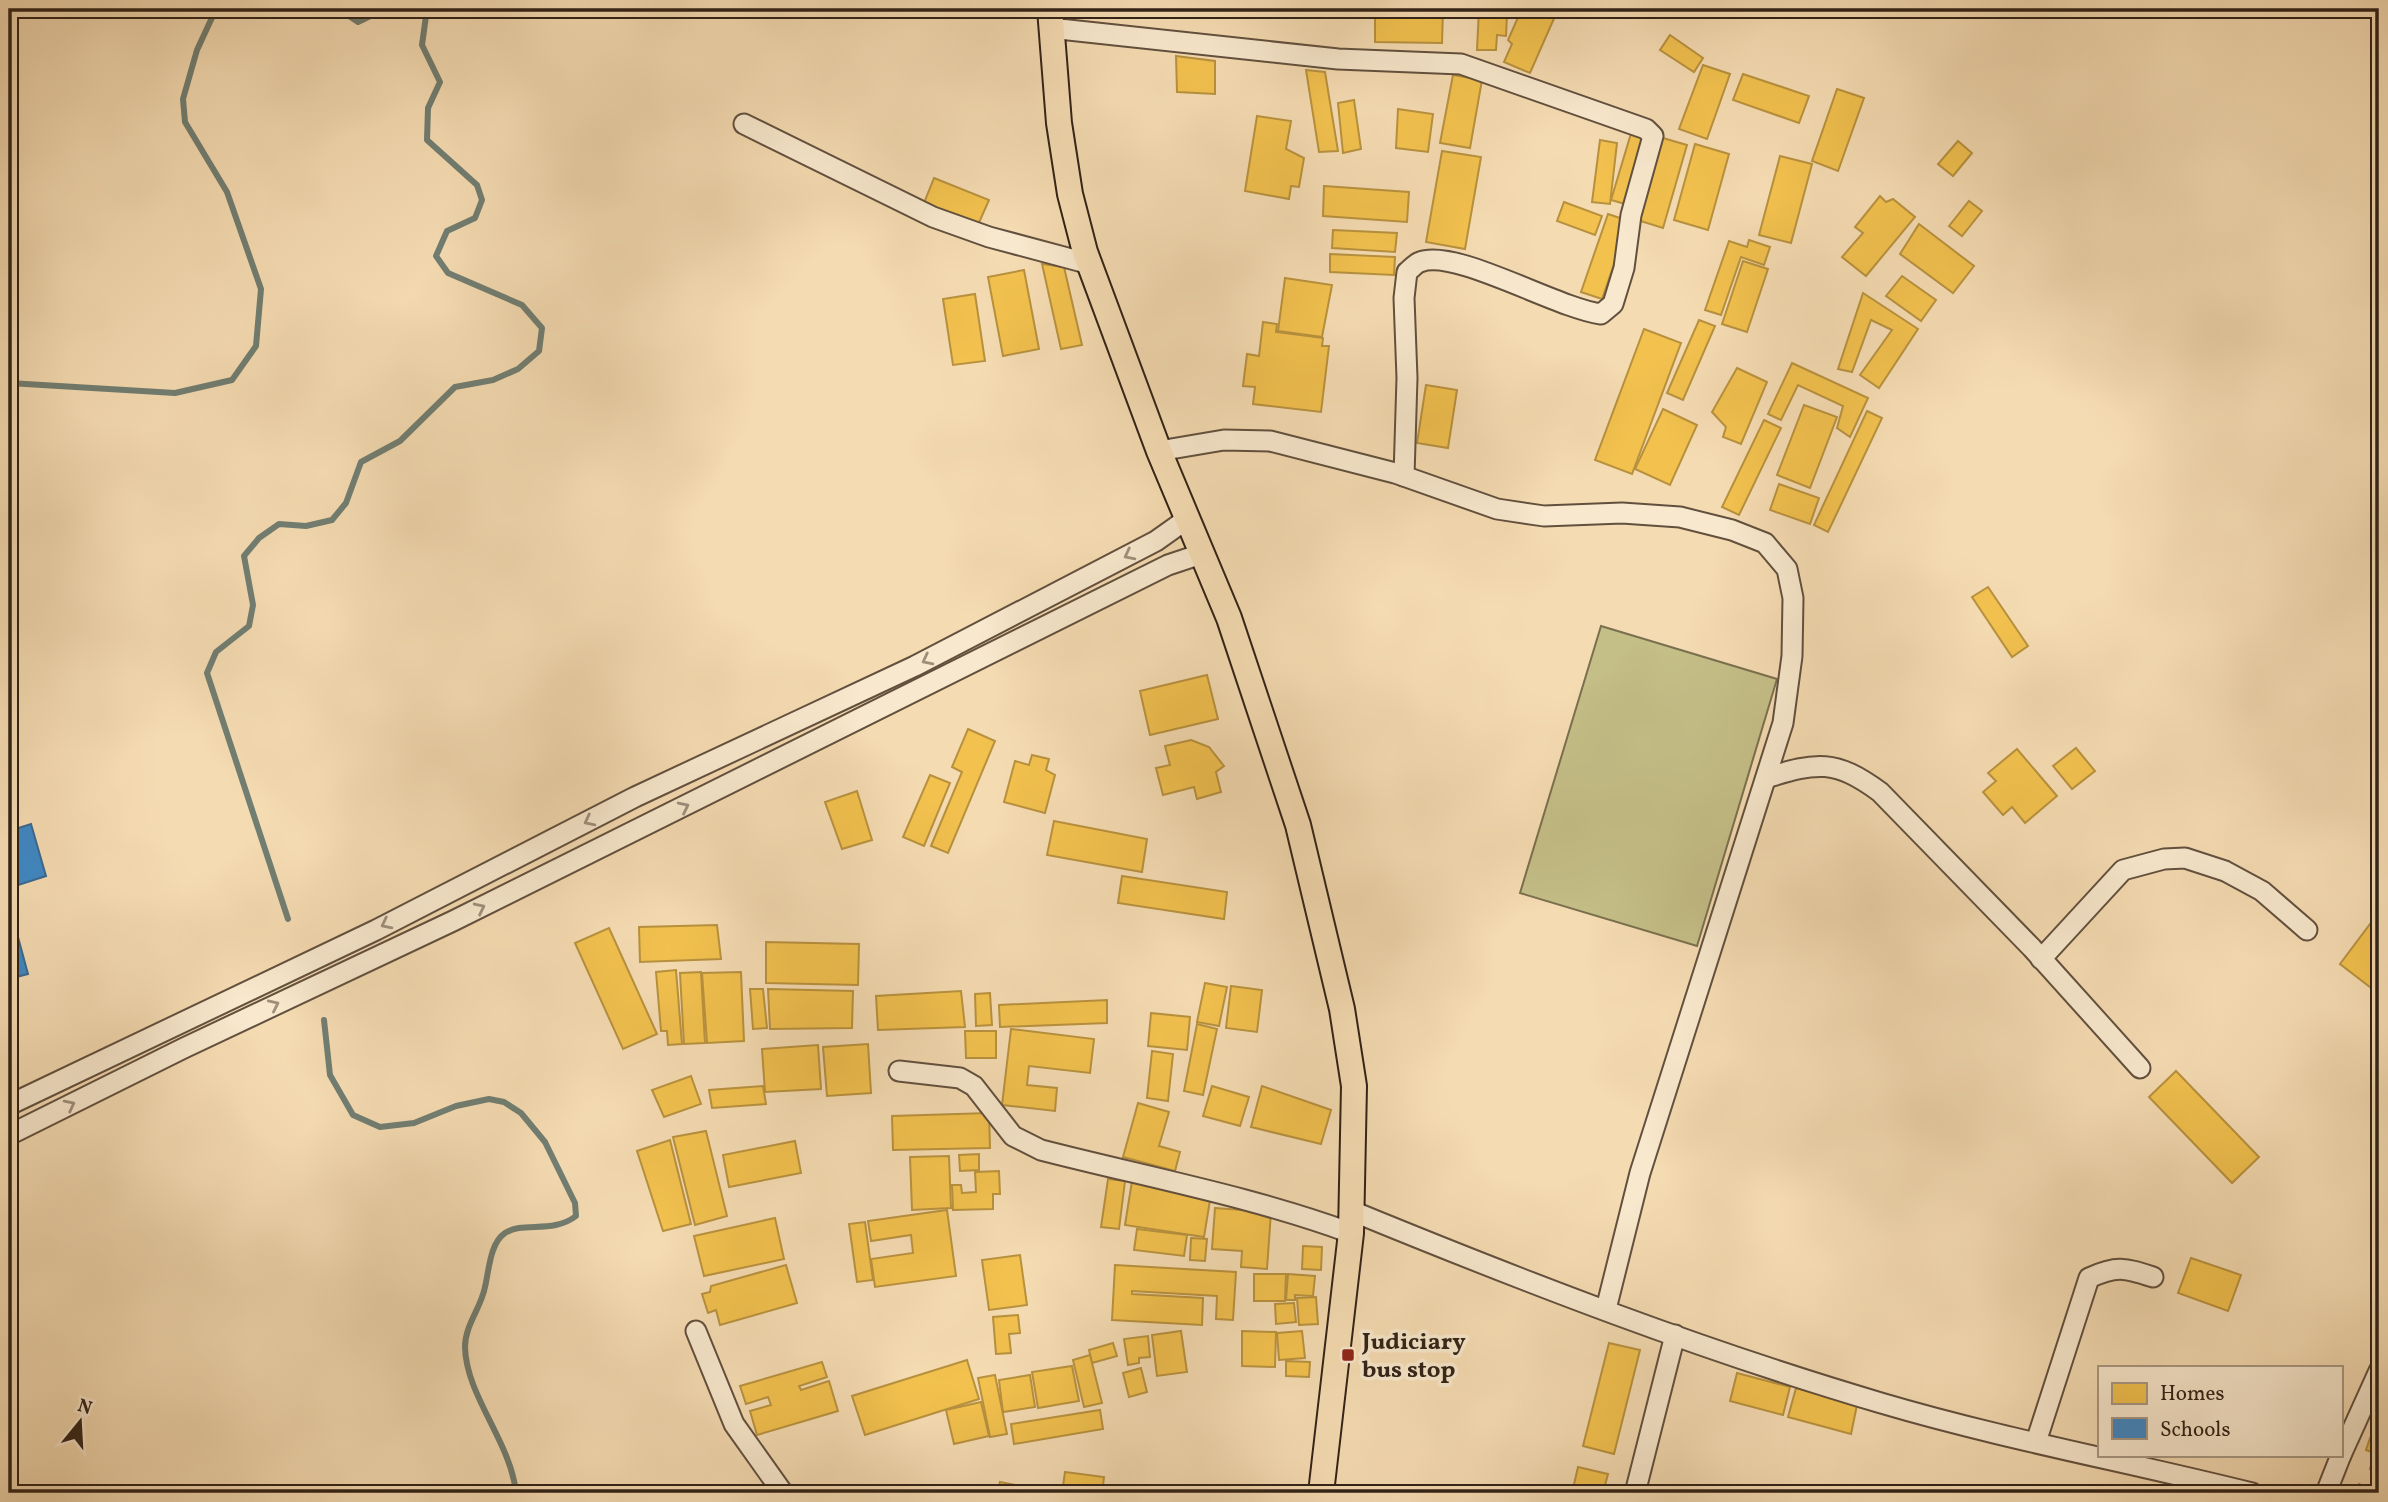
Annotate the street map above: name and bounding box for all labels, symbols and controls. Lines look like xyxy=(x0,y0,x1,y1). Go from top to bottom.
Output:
one-way arrow xyxy=(1124,547,1136,560)
one-way arrow xyxy=(922,651,934,665)
one-way arrow xyxy=(677,802,689,816)
one-way arrow xyxy=(584,812,596,826)
one-way arrow xyxy=(473,902,485,916)
one-way arrow xyxy=(381,916,393,930)
one-way arrow xyxy=(267,999,279,1013)
one-way arrow xyxy=(63,1099,75,1113)
place label: Judiciary bus stop xyxy=(1361,1326,1466,1388)
marker: Judiciary bus stop xyxy=(1340,1347,1356,1363)
legend xyxy=(2098,1366,2342,1456)
text: Homes xyxy=(2160,1380,2225,1409)
north arrow xyxy=(46,1386,116,1456)
text: N xyxy=(74,1393,95,1422)
text: Schools xyxy=(2160,1416,2230,1445)

